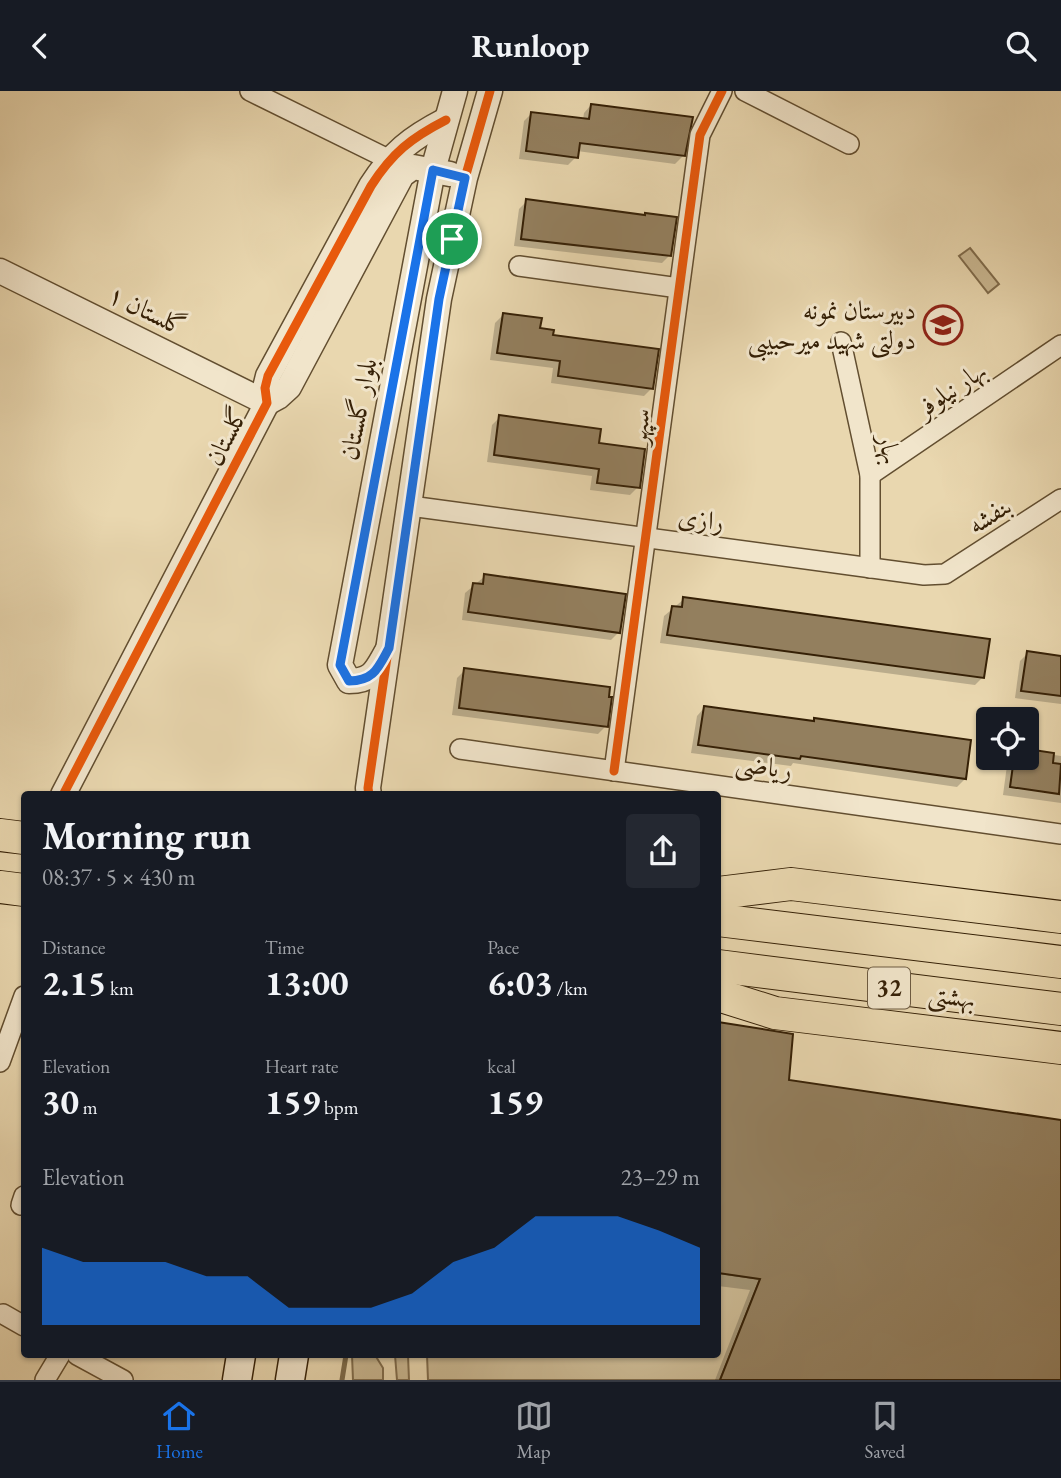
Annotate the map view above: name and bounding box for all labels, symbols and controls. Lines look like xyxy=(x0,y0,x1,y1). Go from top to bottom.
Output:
text: Runloop xyxy=(472,25,589,67)
icon: back xyxy=(21,27,59,65)
icon: search xyxy=(1002,27,1040,65)
pin xyxy=(422,209,482,269)
icon: arrive xyxy=(433,220,471,258)
street label: گلستان ۱ xyxy=(102,277,192,343)
place label: دبیرستان نمونه دولتی شهید میرحبیبی xyxy=(747,293,916,361)
school or university icon: دبیرستان نمونه دولتی شهید میرحبیبی xyxy=(922,304,964,346)
street label: بهار نیلوفر xyxy=(907,353,993,427)
street label: بلوار گلستان xyxy=(331,355,385,463)
street label: گلستان xyxy=(197,401,255,471)
street label: سپهر xyxy=(619,406,659,449)
street label: بهار xyxy=(870,428,910,467)
street label: بنفشه xyxy=(961,488,1017,542)
street label: رازی xyxy=(676,499,726,539)
map controls xyxy=(976,707,1039,770)
button: locate xyxy=(976,707,1039,770)
street label: ریاضی xyxy=(733,745,795,789)
text: Morning run xyxy=(42,811,251,860)
button: share xyxy=(626,814,700,888)
text: 08:37 · 5 × 430 m xyxy=(42,862,195,892)
text: Distance xyxy=(42,935,105,960)
text: Time xyxy=(265,935,304,960)
text: Pace xyxy=(487,935,519,960)
text: 2.15 xyxy=(42,960,106,1005)
text: 13:00 xyxy=(265,960,349,1005)
text: 6:03 xyxy=(487,960,553,1005)
road number: 32 xyxy=(868,967,910,1008)
text: km xyxy=(106,976,134,1001)
text: /km xyxy=(553,976,588,1001)
street label: بهشتى xyxy=(926,976,978,1018)
text: Elevation xyxy=(42,1054,110,1079)
text: Heart rate xyxy=(265,1054,338,1079)
text: kcal xyxy=(487,1054,516,1079)
text: 30 xyxy=(42,1079,79,1124)
text: 159 xyxy=(265,1079,320,1124)
text: 159 xyxy=(487,1079,543,1124)
text: m xyxy=(79,1095,98,1120)
text: bpm xyxy=(320,1095,358,1120)
text: Elevation xyxy=(42,1162,125,1192)
text: 23–29 m xyxy=(621,1162,700,1192)
tab: Home xyxy=(156,1397,203,1464)
tab: Map xyxy=(515,1397,553,1464)
tab: Saved xyxy=(864,1397,905,1464)

